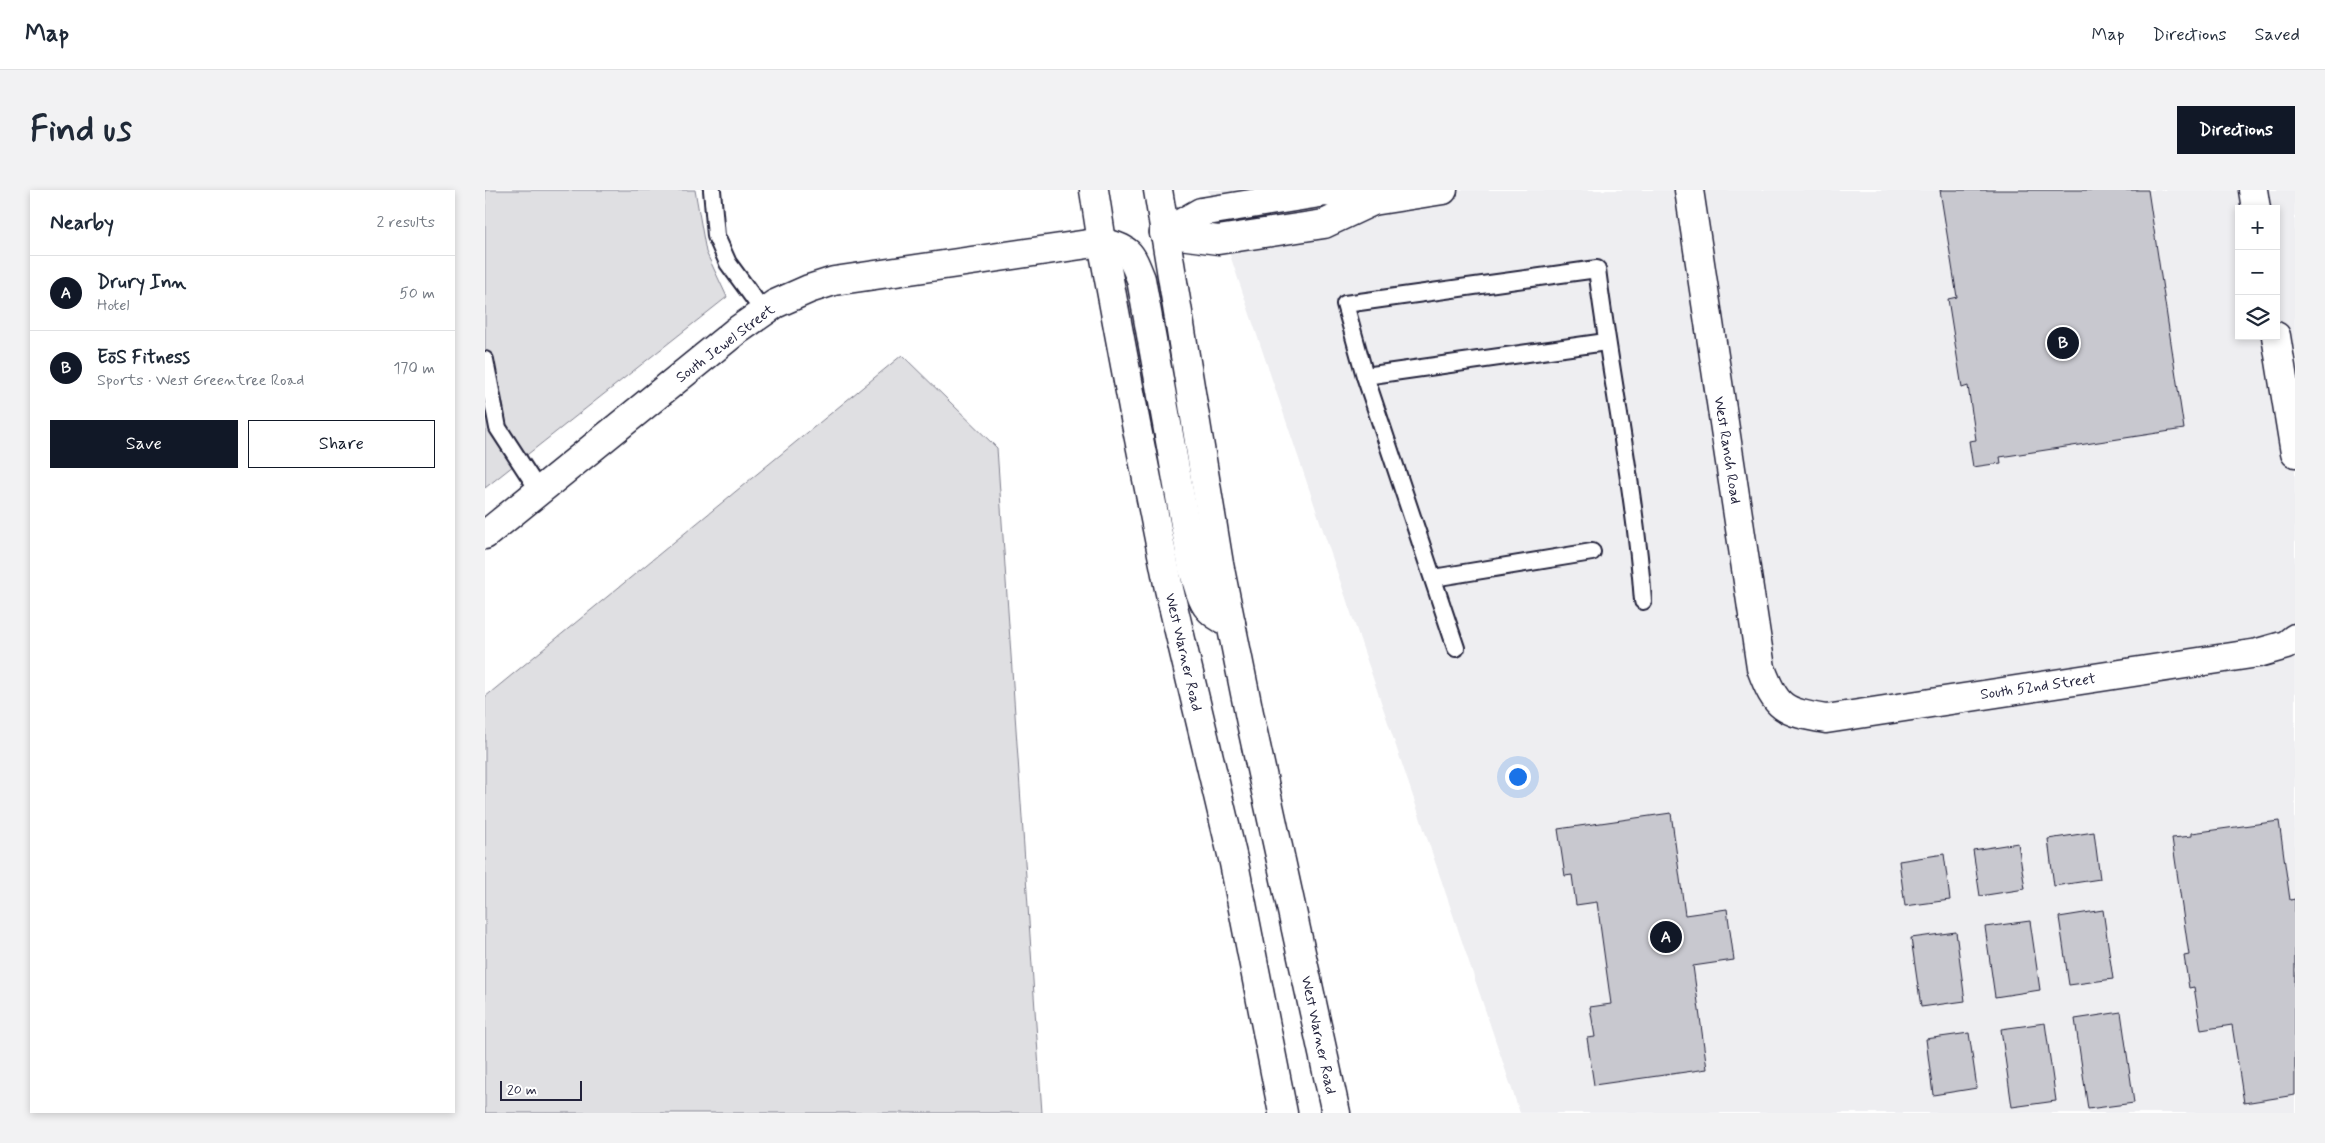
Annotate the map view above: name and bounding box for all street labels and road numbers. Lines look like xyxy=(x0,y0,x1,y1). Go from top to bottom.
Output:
street label: South Jewel Street xyxy=(672,300,779,388)
street label: West Ranch Road xyxy=(1709,395,1745,505)
street label: West Warner Road xyxy=(1160,591,1206,713)
street label: South 52nd Street xyxy=(1979,669,2097,705)
street label: West Warner Road xyxy=(1296,974,1340,1096)

